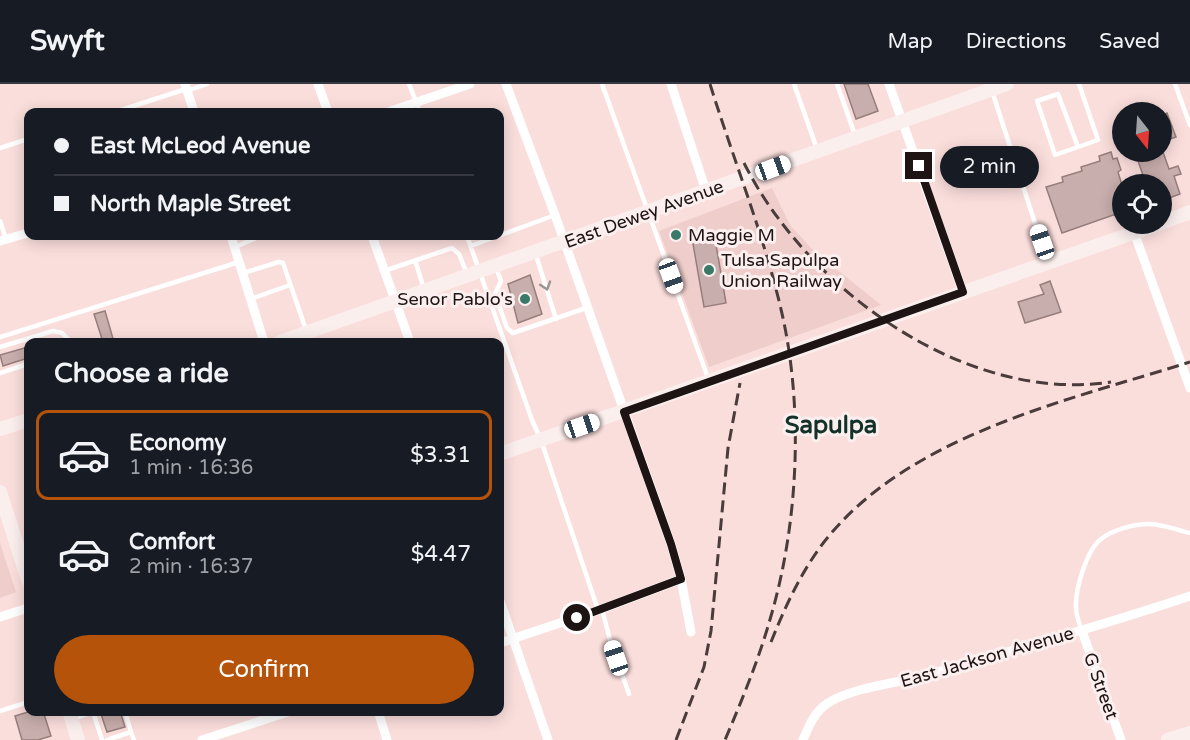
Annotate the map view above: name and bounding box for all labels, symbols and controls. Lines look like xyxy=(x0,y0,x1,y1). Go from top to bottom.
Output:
text: Swyft xyxy=(30,24,105,58)
text: Map xyxy=(887,29,933,54)
text: Directions xyxy=(966,29,1066,54)
text: Saved xyxy=(1099,29,1160,54)
north arrow xyxy=(1112,102,1172,162)
map controls xyxy=(1112,102,1172,234)
text: East McLeod Avenue xyxy=(90,133,310,159)
callout: 2 min xyxy=(940,145,1039,187)
route end xyxy=(905,152,932,179)
car xyxy=(753,153,793,183)
text: 2 min xyxy=(963,155,1016,179)
button: locate xyxy=(1112,174,1172,234)
street label: East Dewey Avenue xyxy=(561,175,727,253)
text: North Maple Street xyxy=(90,191,291,217)
car xyxy=(1028,222,1056,262)
place label: Maggie M xyxy=(688,224,775,246)
marker: Maggie M xyxy=(669,228,683,242)
place label: Tulsa Sapulpa Union Railway xyxy=(721,249,842,292)
car xyxy=(656,256,686,296)
marker: Tulsa Sapulpa Union Railway xyxy=(702,263,716,277)
one-way arrow xyxy=(539,280,551,291)
place label: Senor Pablo's xyxy=(397,288,513,310)
marker: Senor Pablo's xyxy=(518,292,532,306)
text: Choose a ride xyxy=(54,357,229,390)
district label: Sapulpa xyxy=(785,411,877,440)
car xyxy=(562,412,602,440)
icon: car xyxy=(57,428,111,482)
text: Economy xyxy=(129,430,226,456)
text: $3.31 xyxy=(410,442,471,468)
text: 1 min · 16:36 xyxy=(129,456,253,480)
icon: car xyxy=(57,527,111,581)
text: Comfort xyxy=(129,529,215,555)
text: $4.47 xyxy=(411,541,471,567)
text: 2 min · 16:37 xyxy=(129,555,253,579)
route start xyxy=(563,604,590,631)
street label: East Jackson Avenue xyxy=(898,622,1076,692)
button: Confirm xyxy=(54,635,474,704)
car xyxy=(602,638,630,678)
street label: G Street xyxy=(1079,649,1123,723)

